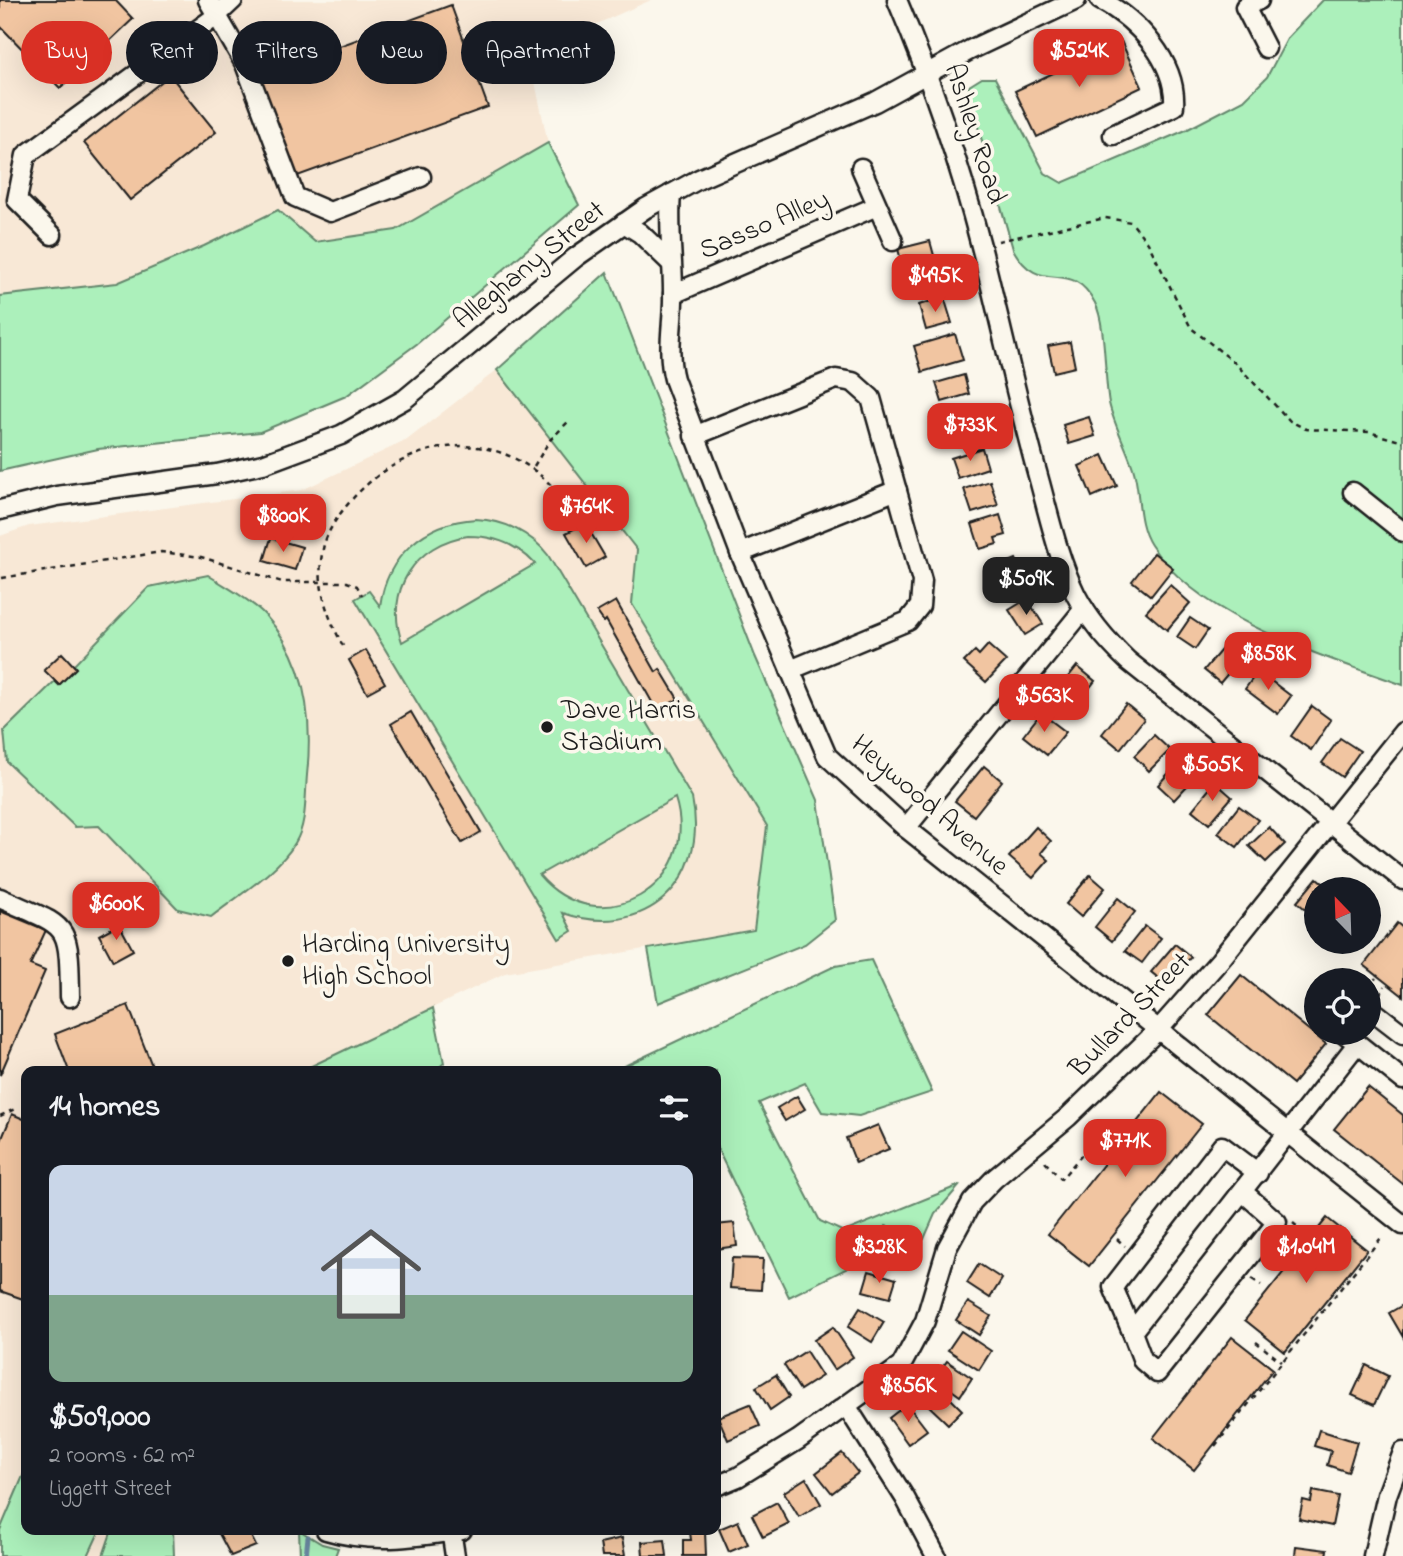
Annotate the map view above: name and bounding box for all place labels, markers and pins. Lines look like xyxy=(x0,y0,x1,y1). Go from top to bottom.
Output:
pin: $524K xyxy=(1030,29,1128,89)
pin: $495K xyxy=(886,254,984,314)
pin: $733K xyxy=(921,404,1019,463)
pin: $764K xyxy=(537,486,635,545)
pin: $800K xyxy=(234,494,332,554)
pin: $509K xyxy=(977,558,1075,617)
pin: $858K xyxy=(1219,632,1317,692)
pin: $563K xyxy=(995,674,1093,734)
place label: Dave Harris Stadium xyxy=(560,691,696,764)
marker: Dave Harris Stadium xyxy=(539,719,555,735)
pin: $505K xyxy=(1163,744,1261,803)
pin: $600K xyxy=(67,883,165,942)
place label: Harding University High School xyxy=(302,925,510,998)
marker: Harding University High School xyxy=(280,953,296,969)
pin: $771K xyxy=(1076,1120,1174,1179)
pin: $328K xyxy=(830,1226,928,1285)
pin: $1.04M xyxy=(1249,1226,1363,1285)
pin: $856K xyxy=(859,1364,957,1424)

